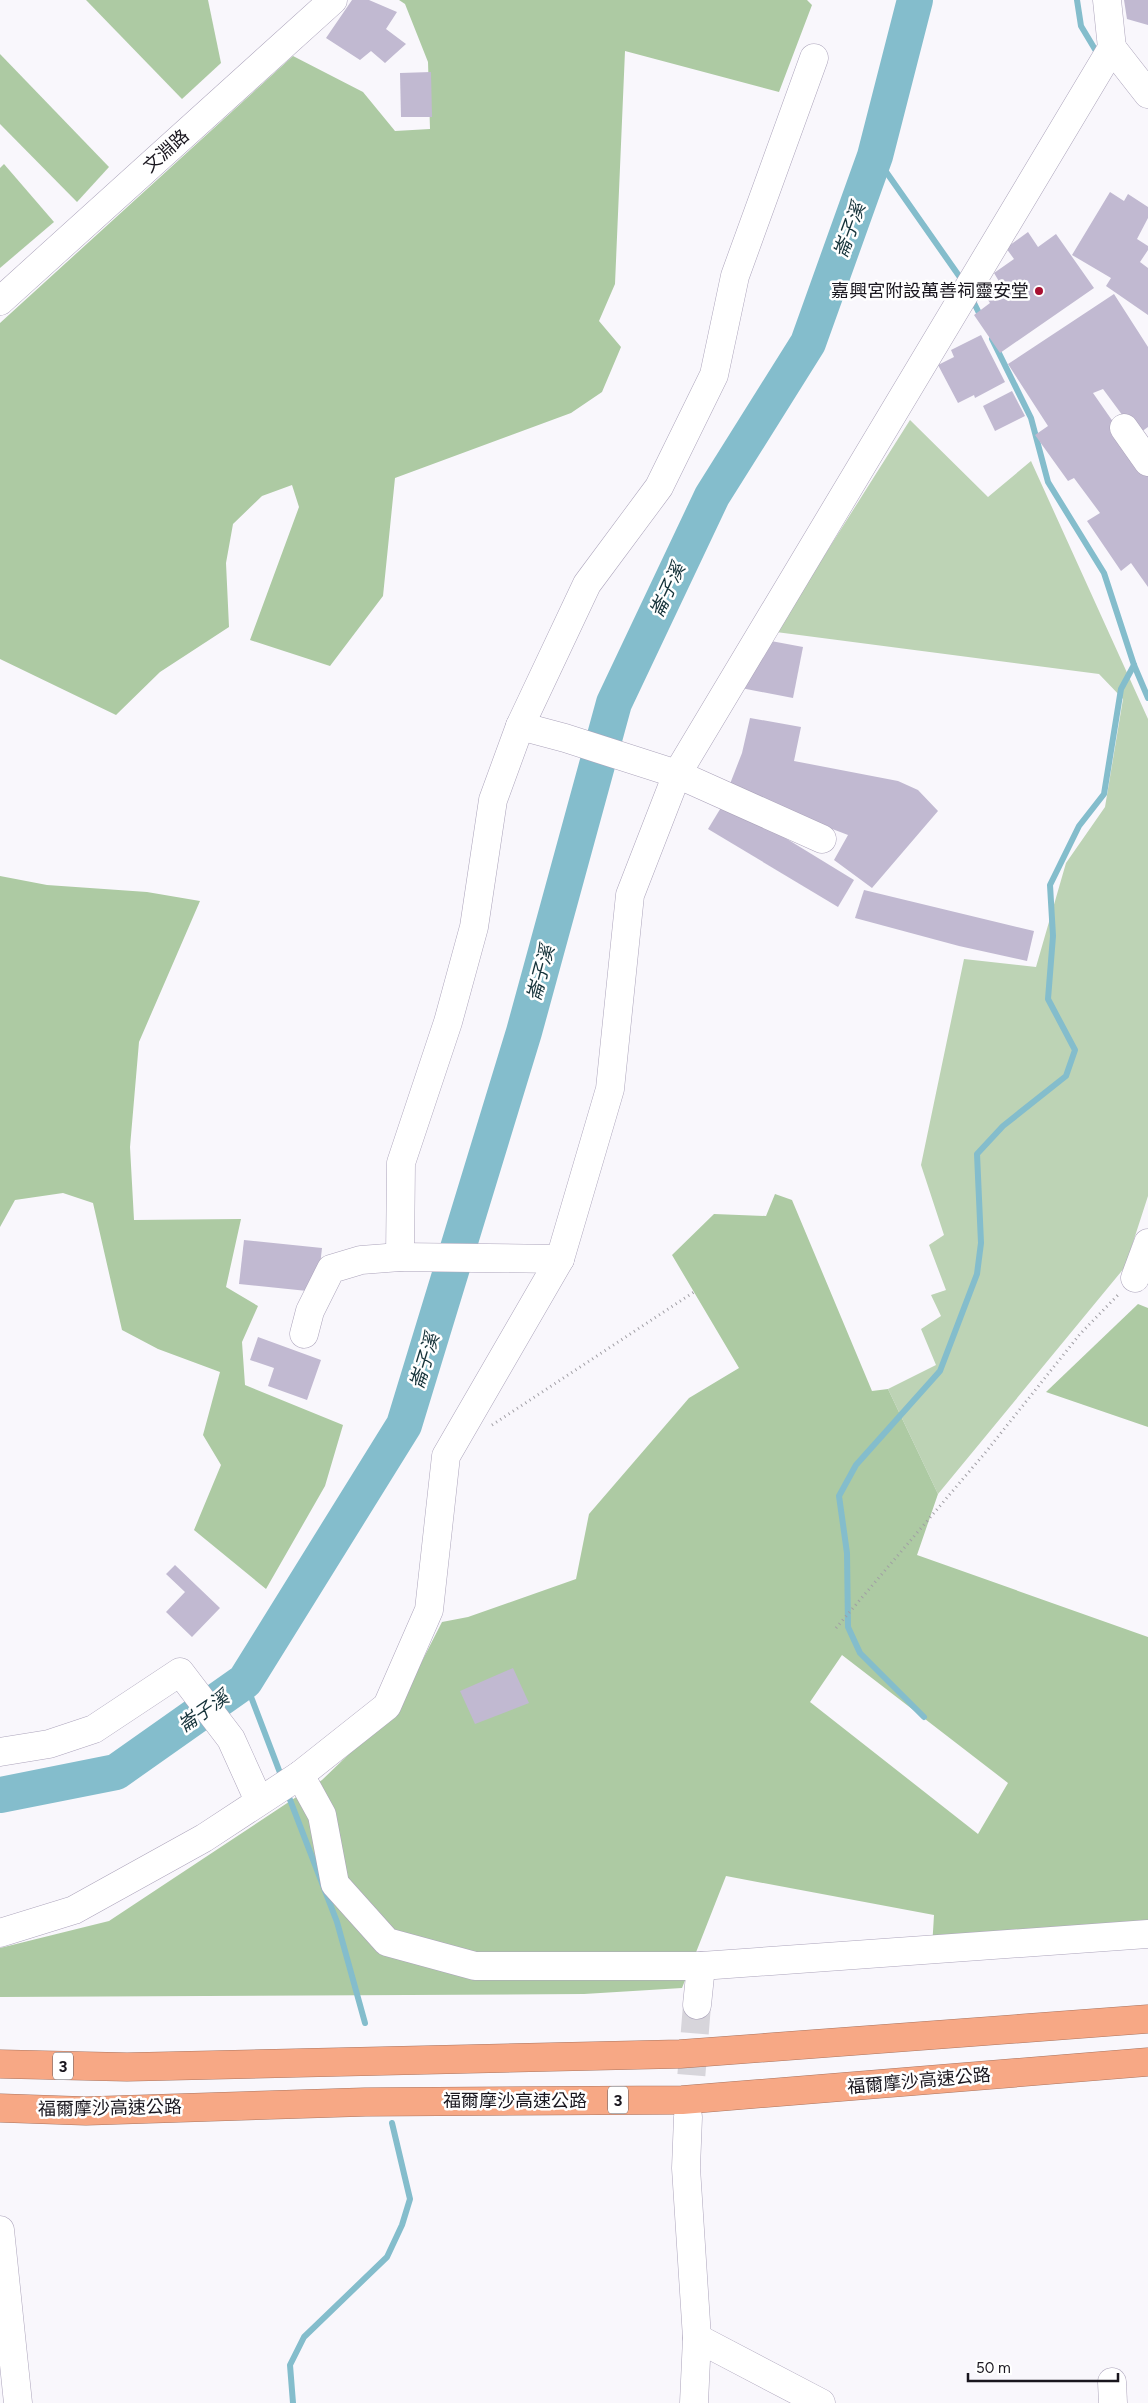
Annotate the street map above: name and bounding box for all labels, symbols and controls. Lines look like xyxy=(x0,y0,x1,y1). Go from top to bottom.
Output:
street label: 文淵路 xyxy=(139,125,193,177)
water label: 崙子溪 xyxy=(829,197,871,261)
place label: 嘉興宮附設萬善祠靈安堂 xyxy=(831,280,1029,302)
marker: 嘉興宮附設萬善祠靈安堂 xyxy=(1033,285,1045,297)
water label: 崙子溪 xyxy=(645,557,691,621)
water label: 崙子溪 xyxy=(522,940,560,1004)
water label: 崙子溪 xyxy=(405,1328,445,1392)
water label: 崙子溪 xyxy=(173,1684,236,1737)
road number: 3 xyxy=(53,2052,73,2080)
street label: 福爾摩沙高速公路 xyxy=(846,2064,992,2098)
road number: 3 xyxy=(608,2086,628,2114)
street label: 福爾摩沙高速公路 xyxy=(443,2090,587,2112)
street label: 福爾摩沙高速公路 xyxy=(38,2096,182,2120)
scale bar xyxy=(968,2350,1118,2382)
text: 50 m xyxy=(976,2359,1011,2377)

